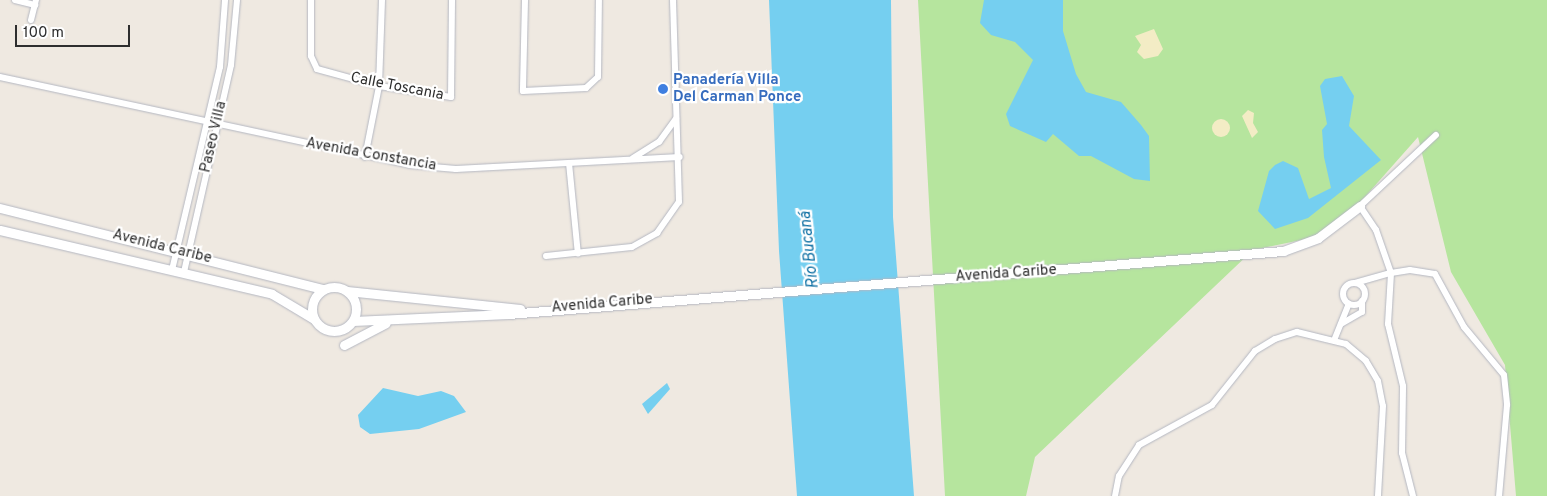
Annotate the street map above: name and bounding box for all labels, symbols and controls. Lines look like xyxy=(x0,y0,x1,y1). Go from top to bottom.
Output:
scale bar xyxy=(18,15,132,47)
text: 100 m xyxy=(23,24,64,43)
street label: Calle Toscania xyxy=(349,69,445,105)
place label: Panadería Villa Del Carman Ponce xyxy=(673,71,801,106)
marker: Panadería Villa Del Carman Ponce xyxy=(657,83,669,95)
street label: Paseo Villa xyxy=(197,99,231,175)
street label: Avenida Constancia xyxy=(304,135,438,175)
water label: Río Bucaná xyxy=(796,210,824,290)
street label: Avenida Caribe xyxy=(111,226,213,268)
street label: Avenida Caribe xyxy=(955,261,1057,287)
street label: Avenida Caribe xyxy=(551,291,653,317)

